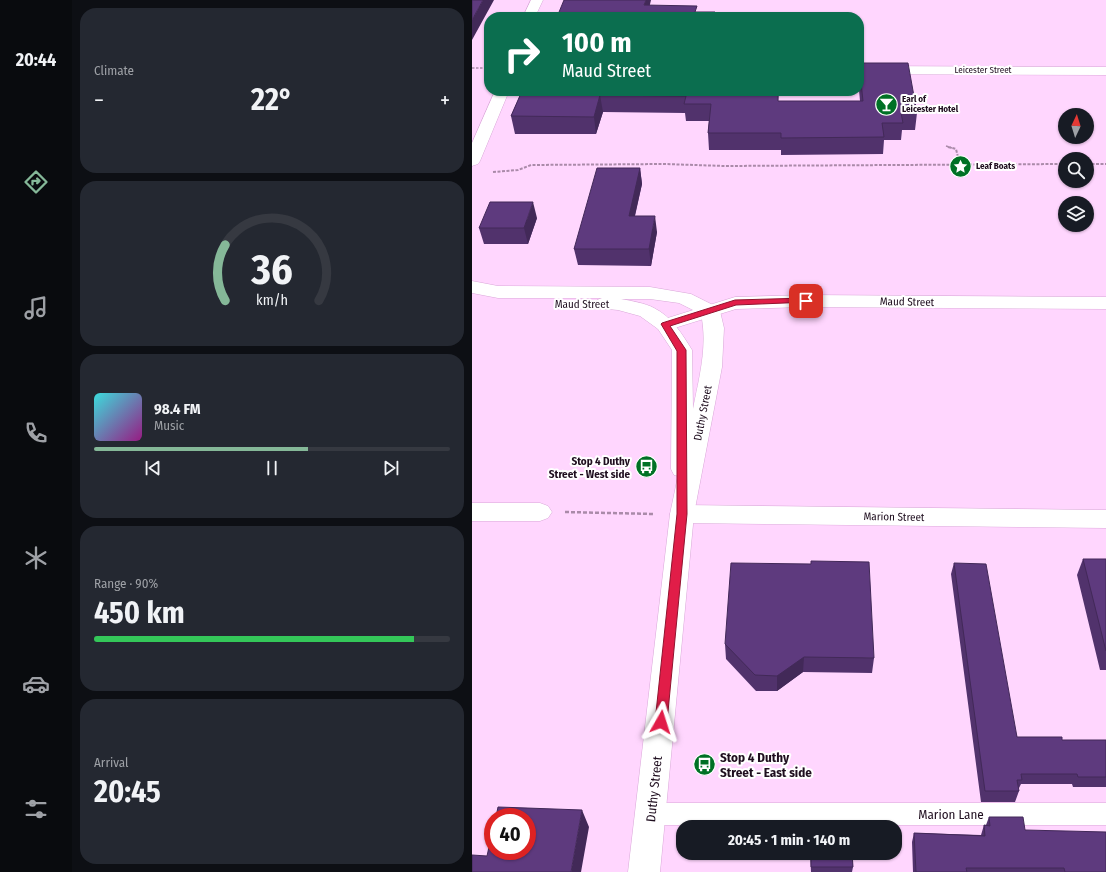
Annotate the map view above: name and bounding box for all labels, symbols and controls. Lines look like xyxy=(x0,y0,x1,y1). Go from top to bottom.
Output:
text: 100 m xyxy=(562,26,632,59)
icon: right xyxy=(496,28,548,80)
text: 20:44 xyxy=(16,49,56,71)
text: Maud Street xyxy=(562,60,651,82)
text: Climate xyxy=(94,63,134,78)
street label: Leicester Street xyxy=(954,65,1012,75)
text: 22° xyxy=(251,82,293,118)
text: − xyxy=(94,87,104,114)
text: + xyxy=(440,87,450,114)
bar icon: Earl of Leicester Hotel xyxy=(873,91,899,117)
place label: Earl of Leicester Hotel xyxy=(902,94,959,114)
north arrow xyxy=(1058,108,1094,144)
map controls xyxy=(1058,108,1094,232)
button: search xyxy=(1058,152,1094,188)
place icon: Leaf Boats xyxy=(947,153,973,179)
place label: Leaf Boats xyxy=(976,161,1015,171)
icon: directions xyxy=(22,168,50,196)
button: layers xyxy=(1058,196,1094,232)
text: 36 xyxy=(250,245,293,295)
pin xyxy=(789,284,823,318)
icon: arrive xyxy=(795,290,817,312)
text: km/h xyxy=(256,292,288,309)
icon: music xyxy=(22,294,50,322)
street label: Maud Street xyxy=(880,295,935,309)
street label: Maud Street xyxy=(555,298,610,311)
street label: Duthy Street xyxy=(691,384,715,442)
text: 98.4 FM xyxy=(154,400,201,418)
text: Music xyxy=(154,418,184,433)
icon: phone xyxy=(22,419,50,447)
bus stop icon: Stop 4 Duthy Street - West side xyxy=(633,454,659,480)
place label: Stop 4 Duthy Street - West side xyxy=(549,455,631,481)
icon: previous xyxy=(142,457,164,479)
icon: pause xyxy=(261,457,283,479)
icon: next xyxy=(380,457,402,479)
street label: Marion Street xyxy=(863,510,925,524)
icon: climate xyxy=(22,544,50,572)
text: Range · 90% xyxy=(94,576,158,591)
text: 450 km xyxy=(94,595,185,631)
icon: car xyxy=(22,670,50,698)
position arrow xyxy=(640,701,682,743)
place label: Stop 4 Duthy Street - East side xyxy=(720,750,812,780)
bus stop icon: Stop 4 Duthy Street - East side xyxy=(691,751,717,777)
text: Arrival xyxy=(94,755,128,770)
street label: Duthy Street xyxy=(643,755,665,823)
text: 20:45 xyxy=(94,774,161,810)
icon: filters xyxy=(22,795,50,823)
street label: Marion Lane xyxy=(918,807,984,822)
speed limit sign: 40 xyxy=(484,808,536,860)
text: 20:45 · 1 min · 140 m xyxy=(728,831,850,849)

